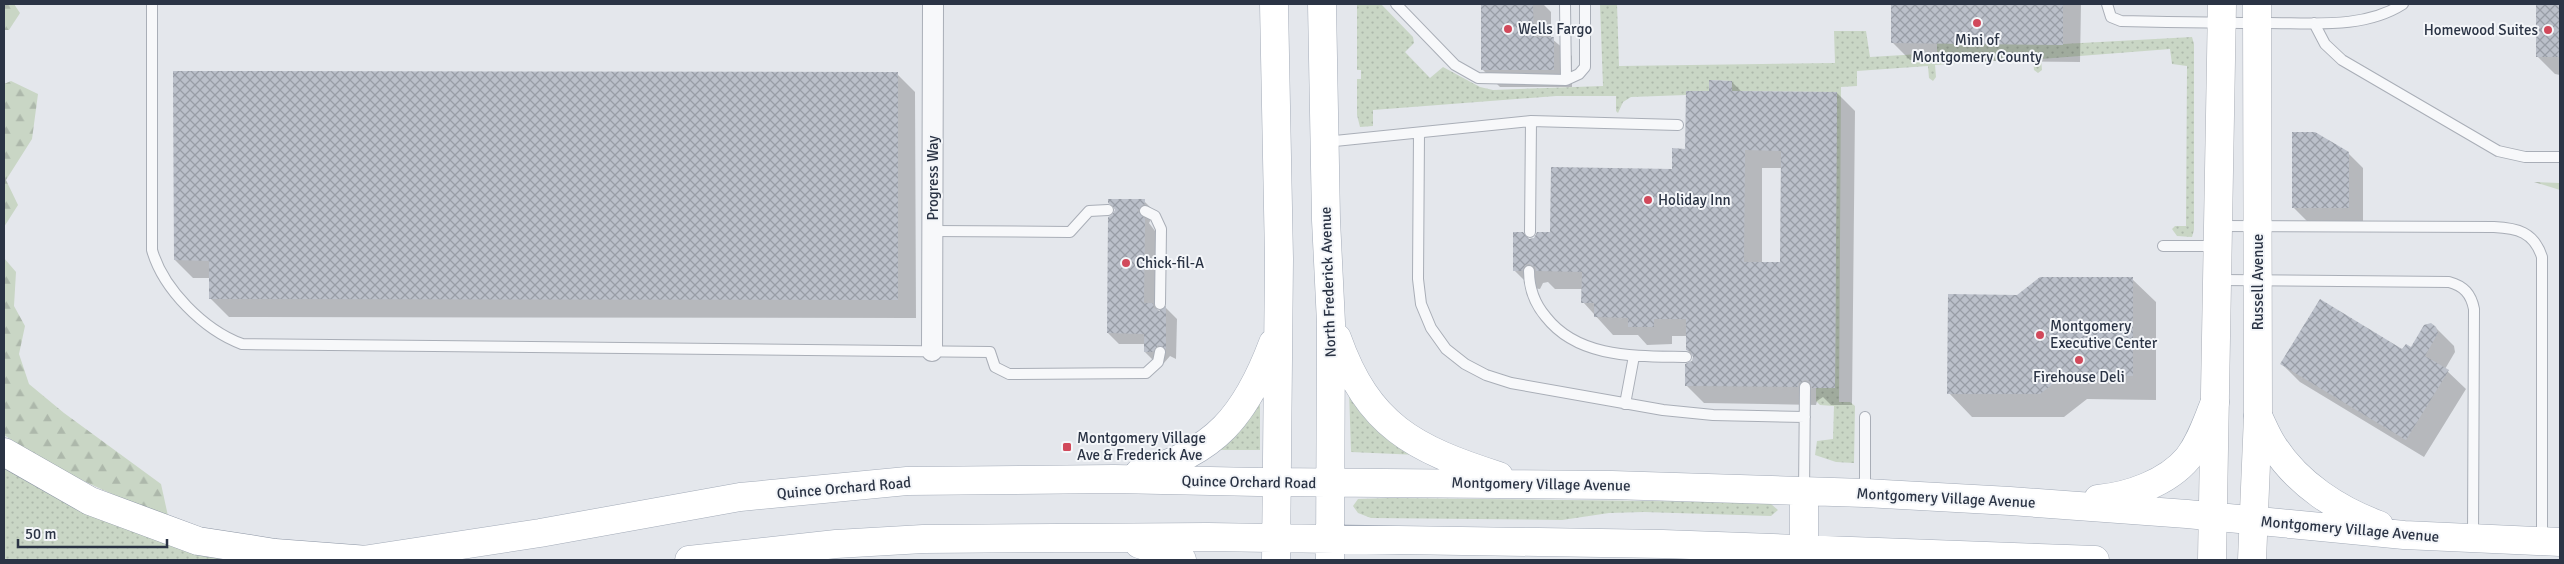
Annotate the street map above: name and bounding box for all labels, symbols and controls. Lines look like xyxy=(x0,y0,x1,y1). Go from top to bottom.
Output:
marker: Mini of Montgomery County xyxy=(1971,17,1983,29)
place label: Wells Fargo xyxy=(1518,20,1592,38)
place label: Homewood Suites xyxy=(2424,21,2538,39)
marker: Wells Fargo xyxy=(1502,23,1514,35)
marker: Homewood Suites xyxy=(2542,24,2554,36)
place label: Mini of Montgomery County xyxy=(1912,31,2042,66)
street label: Progress Way xyxy=(924,135,942,221)
place label: Holiday Inn xyxy=(1658,191,1731,209)
marker: Holiday Inn xyxy=(1642,194,1654,206)
street label: North Frederick Avenue xyxy=(1316,206,1340,358)
street label: Russell Avenue xyxy=(2249,234,2267,330)
place label: Chick-fil-A xyxy=(1136,254,1204,272)
marker: Chick-fil-A xyxy=(1120,257,1132,269)
place label: Montgomery Executive Center xyxy=(2050,317,2158,352)
marker: Montgomery Executive Center xyxy=(2034,329,2046,341)
marker: Firehouse Deli xyxy=(2073,354,2085,366)
place label: Firehouse Deli xyxy=(2033,368,2125,386)
place label: Montgomery Village Ave & Frederick Ave xyxy=(1077,429,1206,464)
marker: Montgomery Village Ave & Frederick Ave xyxy=(1061,441,1073,453)
street label: Quince Orchard Road xyxy=(1182,472,1317,492)
street label: Quince Orchard Road xyxy=(776,473,912,503)
street label: Montgomery Village Avenue xyxy=(1451,473,1631,495)
street label: Montgomery Village Avenue xyxy=(1856,484,2036,512)
street label: Montgomery Village Avenue xyxy=(2260,512,2440,546)
scale bar xyxy=(18,516,166,548)
text: 50 m xyxy=(25,525,56,543)

